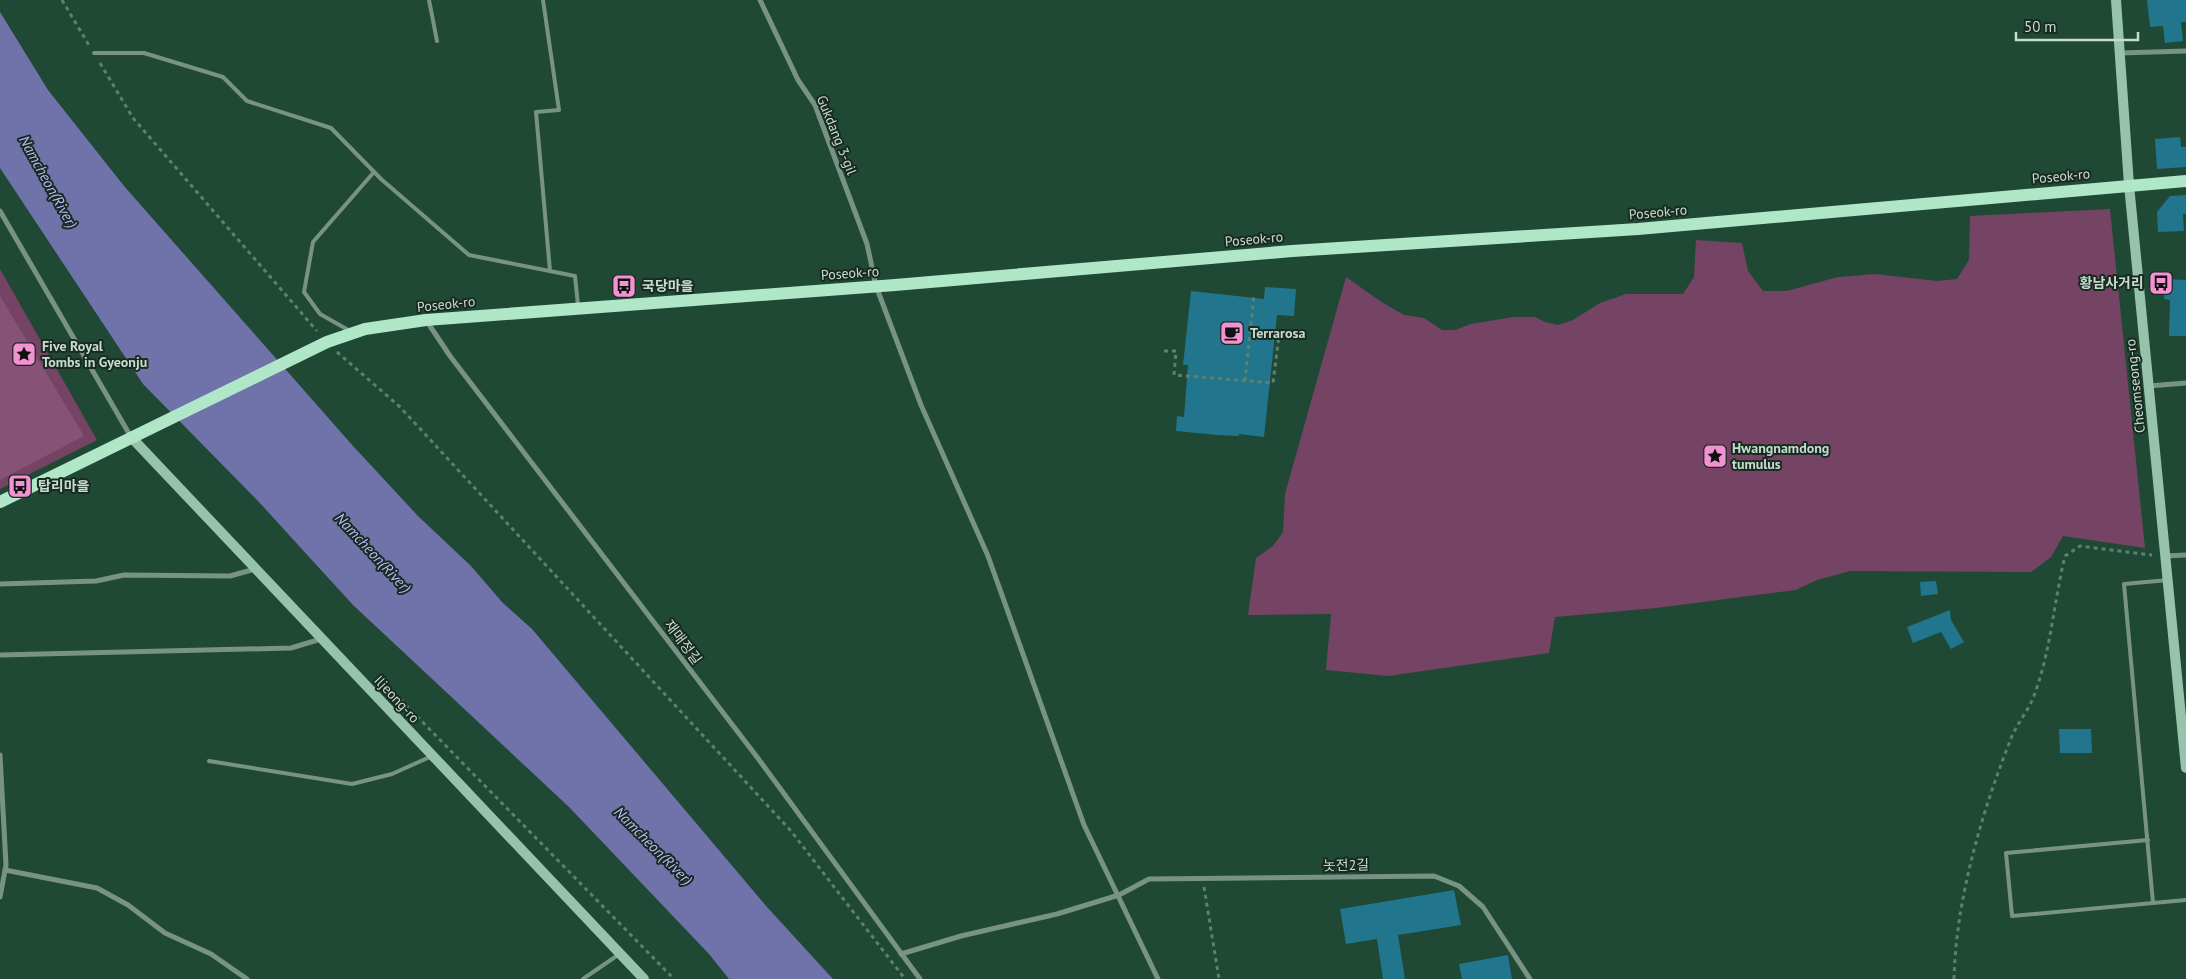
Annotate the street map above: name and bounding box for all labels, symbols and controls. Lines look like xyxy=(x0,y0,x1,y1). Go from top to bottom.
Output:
scale bar xyxy=(2016,10,2138,42)
text: 50 m xyxy=(2024,17,2057,36)
street label: Gukdang 3-gil xyxy=(813,93,861,177)
water label: Namcheon(River) xyxy=(15,132,82,232)
street label: Poseok-ro xyxy=(2031,164,2091,188)
street label: Poseok-ro xyxy=(1628,200,1688,224)
street label: Poseok-ro xyxy=(1224,227,1284,251)
street label: Poseok-ro xyxy=(820,262,880,284)
bus stop icon: 황남사거리 xyxy=(2148,270,2174,296)
bus stop icon: 국당마을 xyxy=(611,273,637,299)
place label: 황남사거리 xyxy=(2080,274,2144,292)
place label: 국당마을 xyxy=(642,277,694,295)
street label: Poseok-ro xyxy=(416,292,476,316)
cafe icon: Terrarosa xyxy=(1219,320,1245,346)
place label: Terrarosa xyxy=(1250,324,1305,342)
place label: Five Royal Tombs in Gyeonju xyxy=(42,337,147,371)
street label: Cheomseong-ro xyxy=(2121,338,2149,434)
place icon: Five Royal Tombs in Gyeonju xyxy=(11,341,37,367)
place label: Hwangnamdong tumulus xyxy=(1732,439,1829,473)
place icon: Hwangnamdong tumulus xyxy=(1702,443,1728,469)
bus stop icon: 탑리마을 xyxy=(7,473,33,499)
place label: 탑리마을 xyxy=(38,477,90,495)
water label: Namcheon(River) xyxy=(331,508,416,597)
street label: 재매정길 xyxy=(660,616,706,668)
street label: Iljeong-ro xyxy=(370,671,424,727)
water label: Namcheon(River) xyxy=(610,802,697,889)
street label: 놋전2길 xyxy=(1323,856,1369,874)

